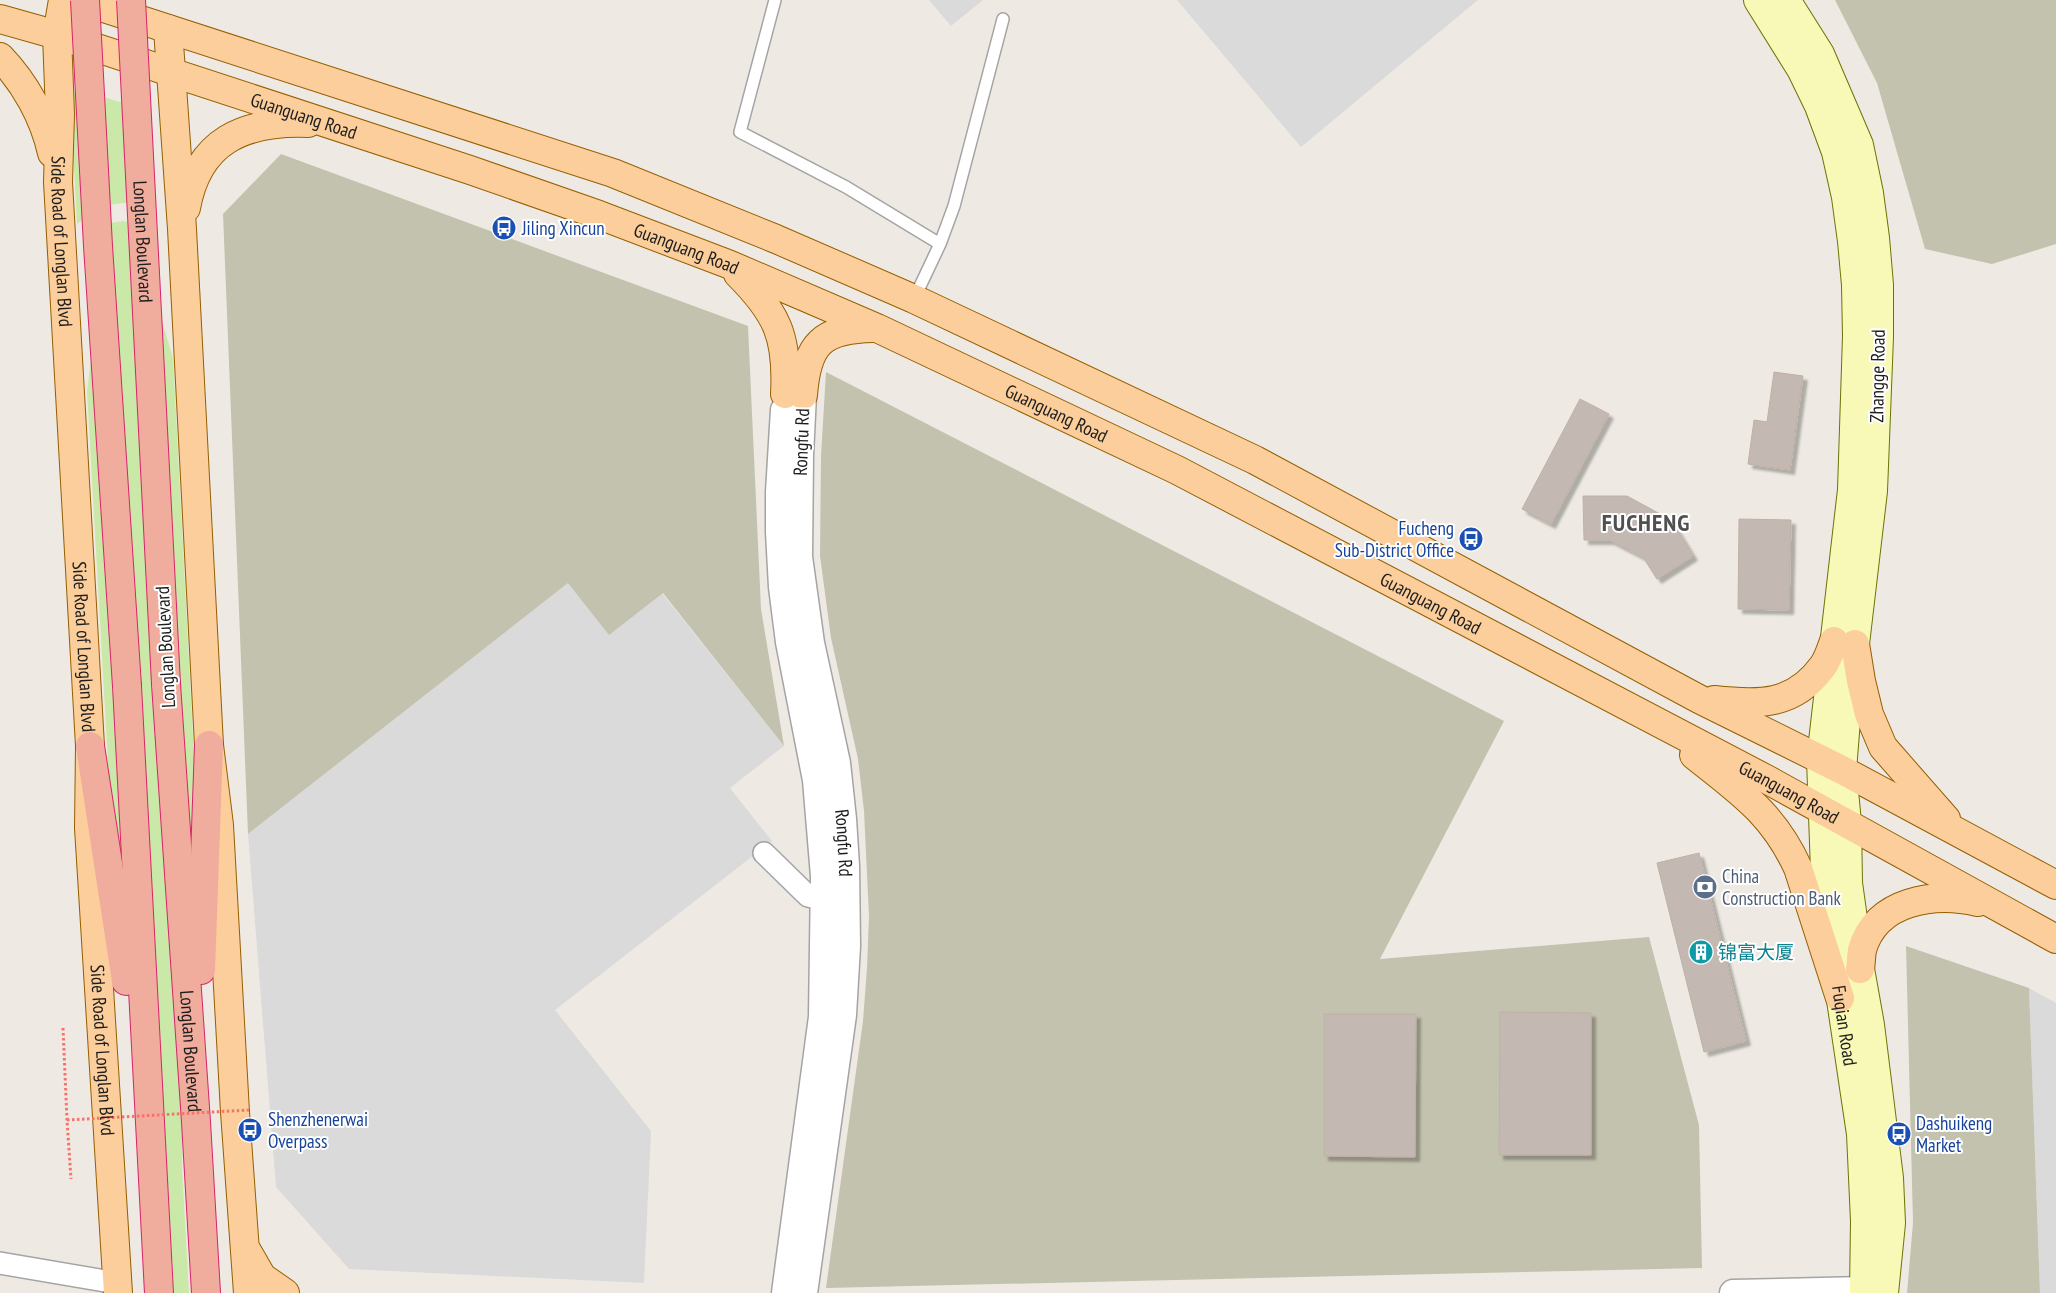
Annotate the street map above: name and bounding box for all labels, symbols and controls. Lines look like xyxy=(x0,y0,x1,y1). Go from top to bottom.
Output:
street label: Guanguang Road xyxy=(248,87,360,144)
street label: Side Road of Longlan Blvd xyxy=(46,156,78,327)
street label: Longlan Boulevard xyxy=(128,180,158,303)
bus stop icon: Jiling Xincun xyxy=(491,215,517,241)
place label: Jiling Xincun xyxy=(521,216,605,240)
street label: Guanguang Road xyxy=(631,217,743,279)
street label: Zhangge Road xyxy=(1864,329,1890,423)
street label: Guanguang Road xyxy=(1001,378,1112,447)
street label: Rongfu Rd xyxy=(788,408,814,476)
district label: FUCHENG xyxy=(1602,507,1690,538)
place label: Fucheng Sub-District Office xyxy=(1335,516,1454,562)
bus stop icon: Fucheng Sub-District Office xyxy=(1458,526,1484,552)
street label: Side Road of Longlan Blvd xyxy=(68,561,101,733)
street label: Guanguang Road xyxy=(1376,567,1485,639)
street label: Longlan Boulevard xyxy=(150,585,180,709)
street label: Guanguang Road xyxy=(1735,755,1843,829)
street label: Rongfu Rd xyxy=(830,808,858,877)
place label: China Construction Bank xyxy=(1722,864,1841,910)
bank icon: China Construction Bank xyxy=(1692,874,1718,900)
building icon: 锦富大厦 xyxy=(1688,939,1714,965)
place label: 锦富大厦 xyxy=(1718,940,1794,964)
street label: Side Road of Longlan Blvd xyxy=(86,964,120,1136)
street label: Fuqian Road xyxy=(1827,984,1863,1067)
street label: Longlan Boulevard xyxy=(175,989,207,1113)
place label: Shenzhenerwai Overpass xyxy=(268,1107,368,1153)
place label: Dashuikeng Market xyxy=(1916,1111,1992,1157)
bus stop icon: Shenzhenerwai Overpass xyxy=(237,1117,263,1143)
bus stop icon: Dashuikeng Market xyxy=(1886,1121,1912,1147)

